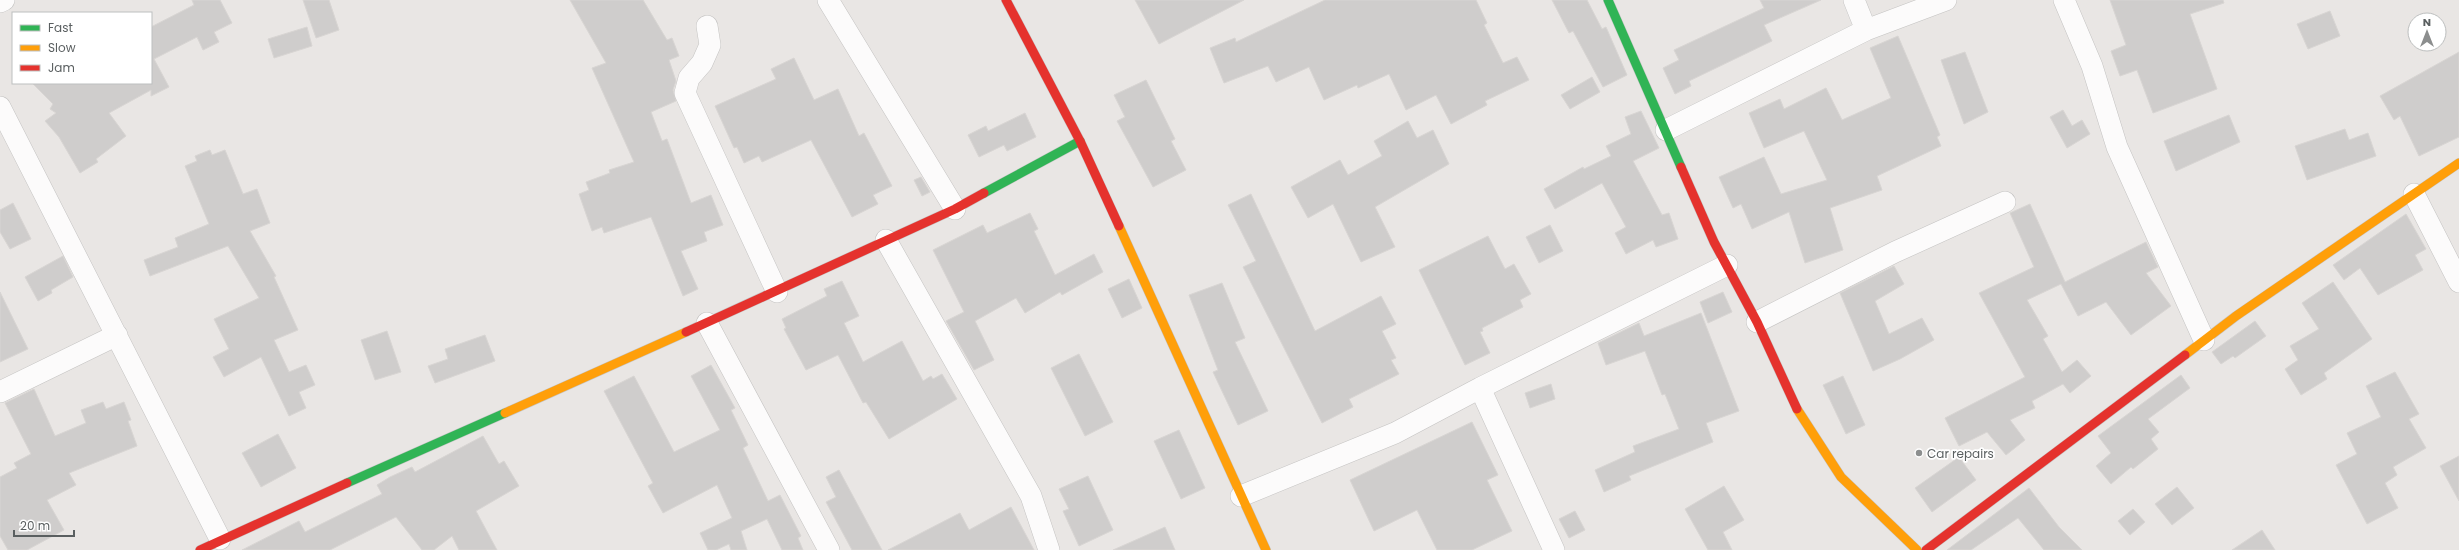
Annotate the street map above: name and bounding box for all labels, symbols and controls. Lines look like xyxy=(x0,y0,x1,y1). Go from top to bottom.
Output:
legend xyxy=(12,12,152,84)
north arrow xyxy=(2407,12,2447,52)
text: N xyxy=(2423,14,2431,30)
text: Fast xyxy=(48,19,73,36)
text: Slow xyxy=(48,39,76,56)
text: Jam xyxy=(48,59,75,76)
place label: Car repairs xyxy=(1927,445,1994,462)
marker: Car repairs xyxy=(1914,448,1924,458)
scale bar xyxy=(14,512,74,538)
text: 20 m xyxy=(20,517,50,534)

